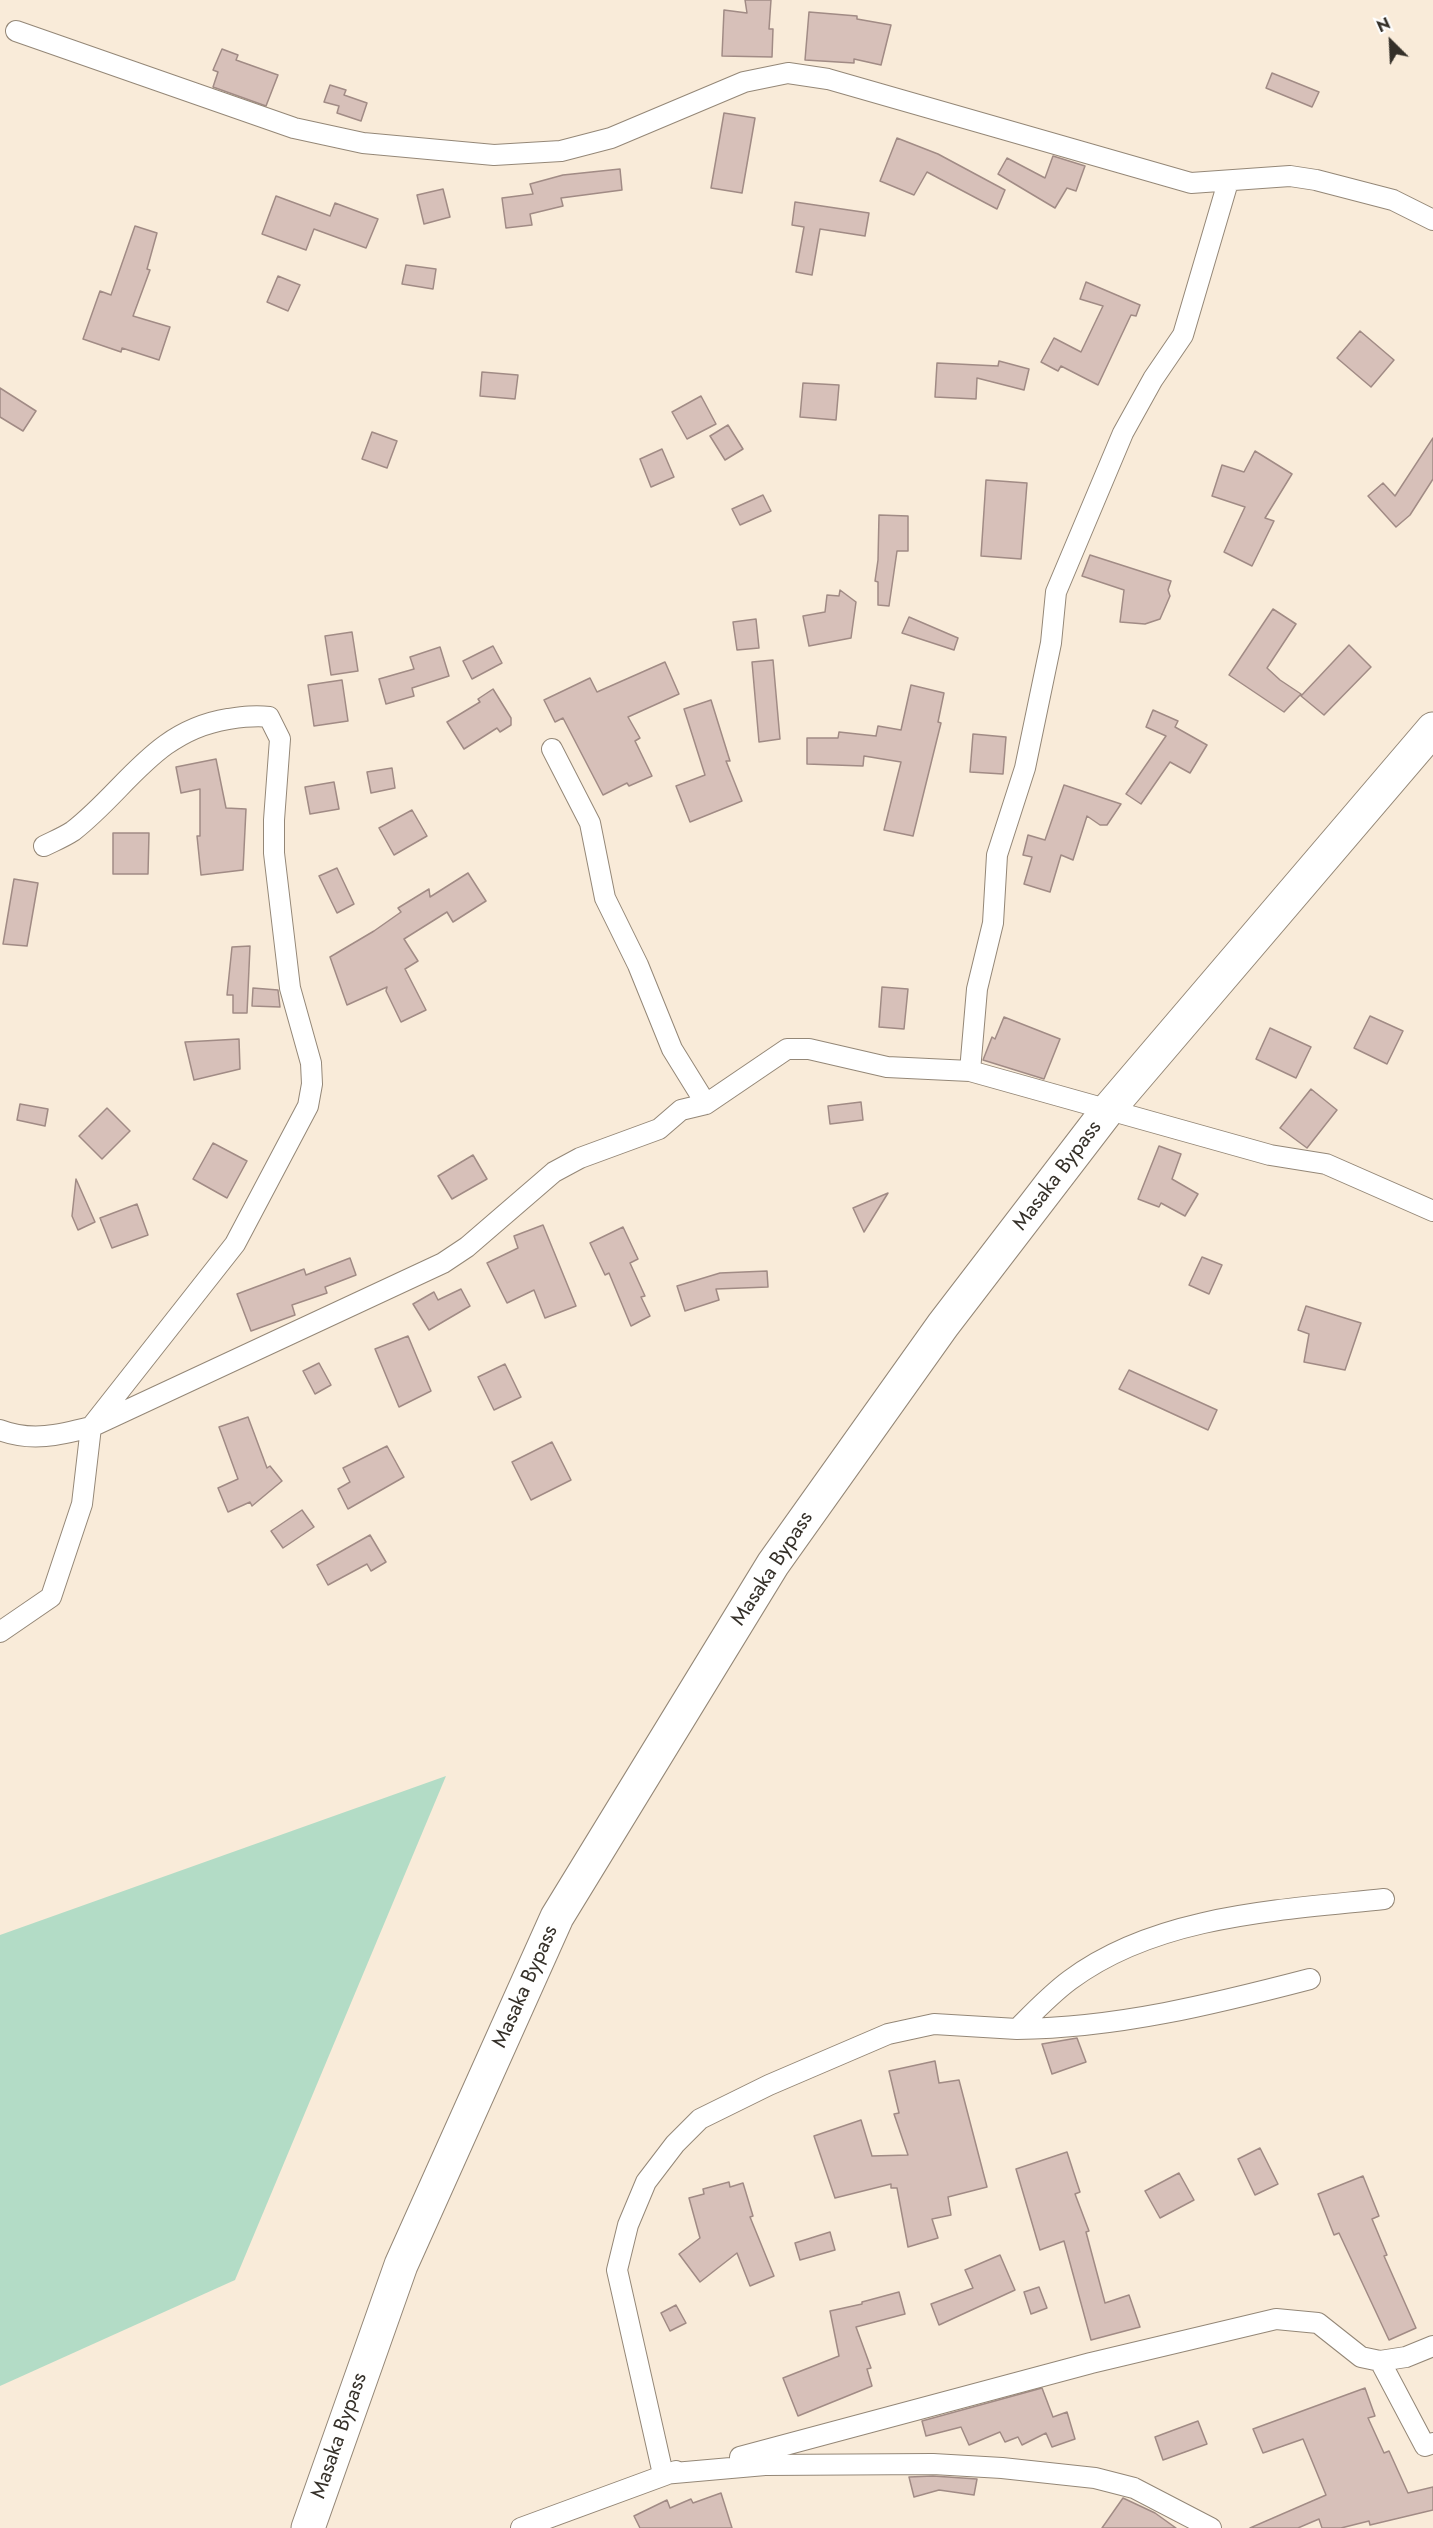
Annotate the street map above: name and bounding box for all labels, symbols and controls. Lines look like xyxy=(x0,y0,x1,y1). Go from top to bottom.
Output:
north arrow xyxy=(1361,12,1421,72)
text: N xyxy=(1373,12,1394,38)
street label: Masaka Bypass xyxy=(1008,1116,1108,1236)
street label: Masaka Bypass xyxy=(727,1507,819,1631)
street label: Masaka Bypass xyxy=(488,1922,564,2052)
street label: Masaka Bypass xyxy=(307,2370,373,2502)

